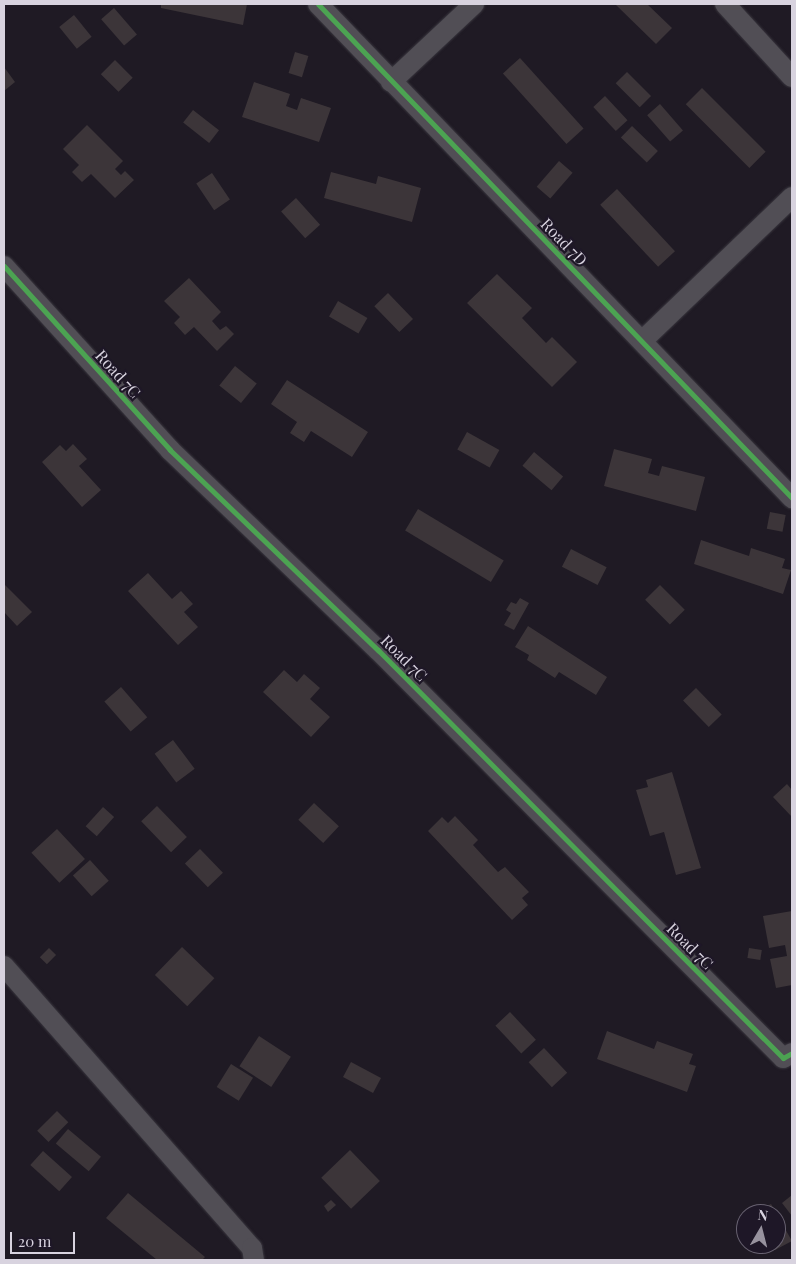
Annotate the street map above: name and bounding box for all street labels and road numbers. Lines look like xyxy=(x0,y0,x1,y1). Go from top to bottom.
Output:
street label: Road 7D xyxy=(537,214,591,270)
street label: Road 7C xyxy=(91,346,145,402)
street label: Road 7C xyxy=(377,631,431,685)
street label: Road 7C xyxy=(663,919,717,973)

